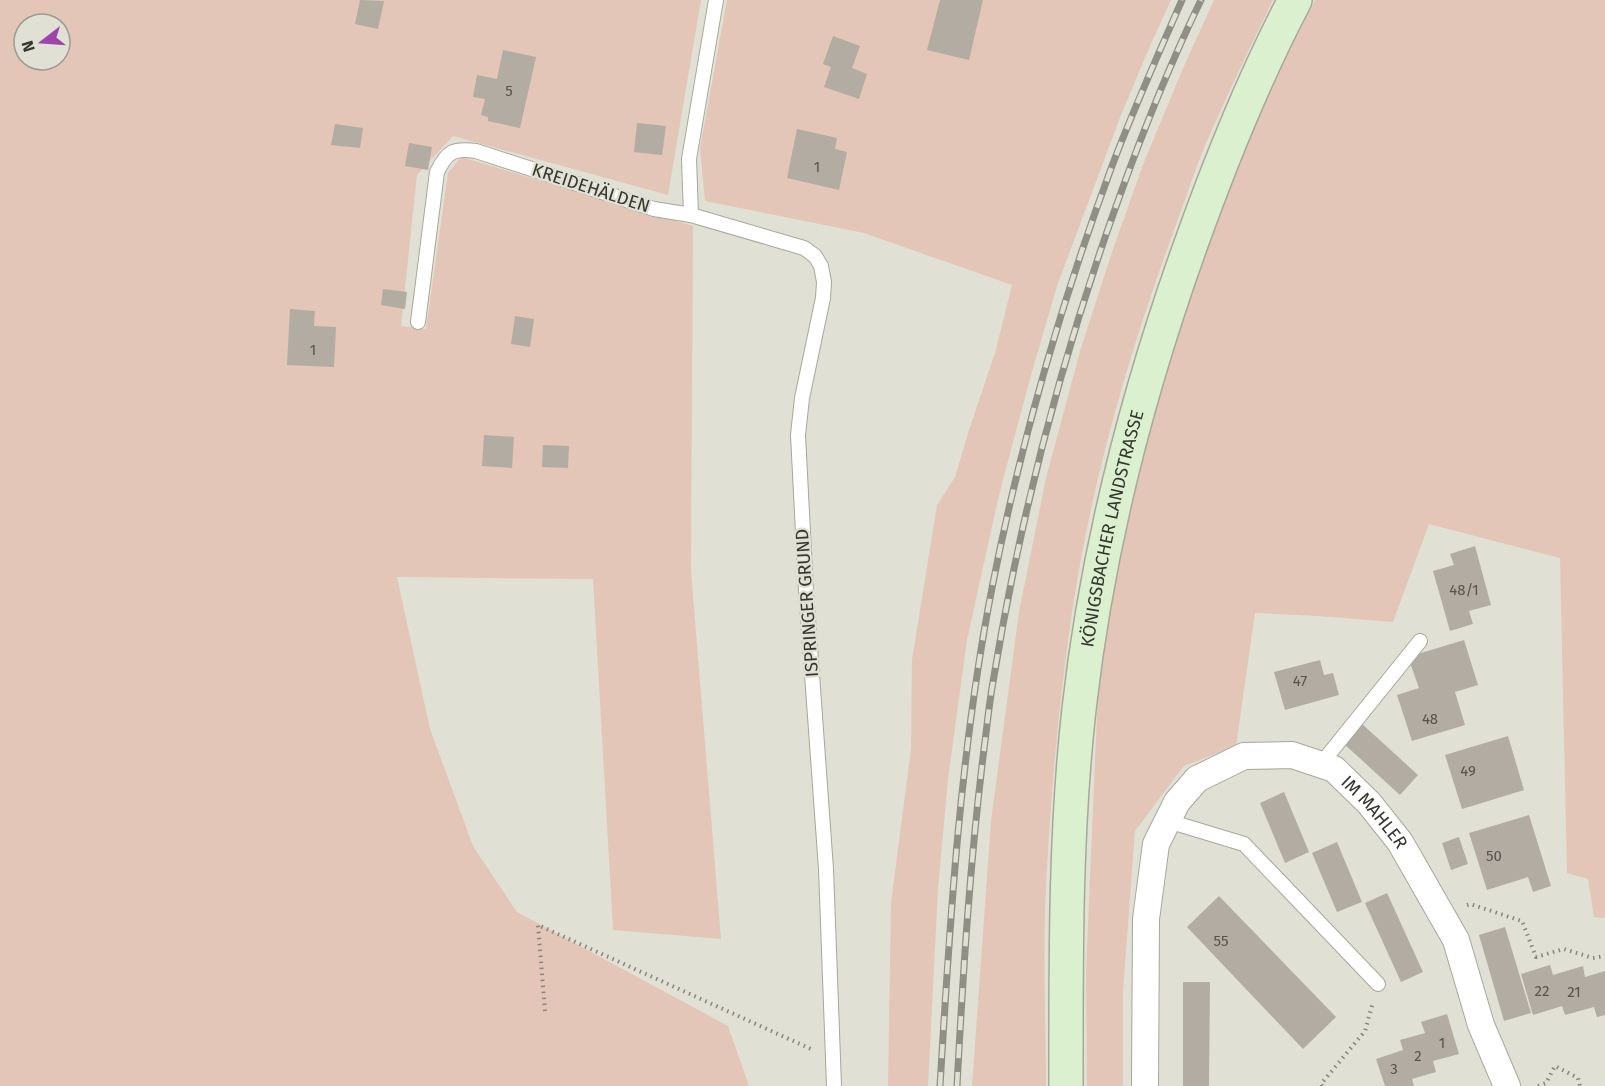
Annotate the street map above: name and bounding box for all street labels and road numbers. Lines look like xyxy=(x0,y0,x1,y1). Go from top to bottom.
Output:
street label: KREIDEHÄLDEN xyxy=(529,159,653,217)
street label: KÖNIGSBACHER LANDSTRASSE xyxy=(1076,407,1149,649)
street label: ISPRINGER GRUND xyxy=(791,528,823,678)
street label: IM MAHLER xyxy=(1337,771,1412,853)

